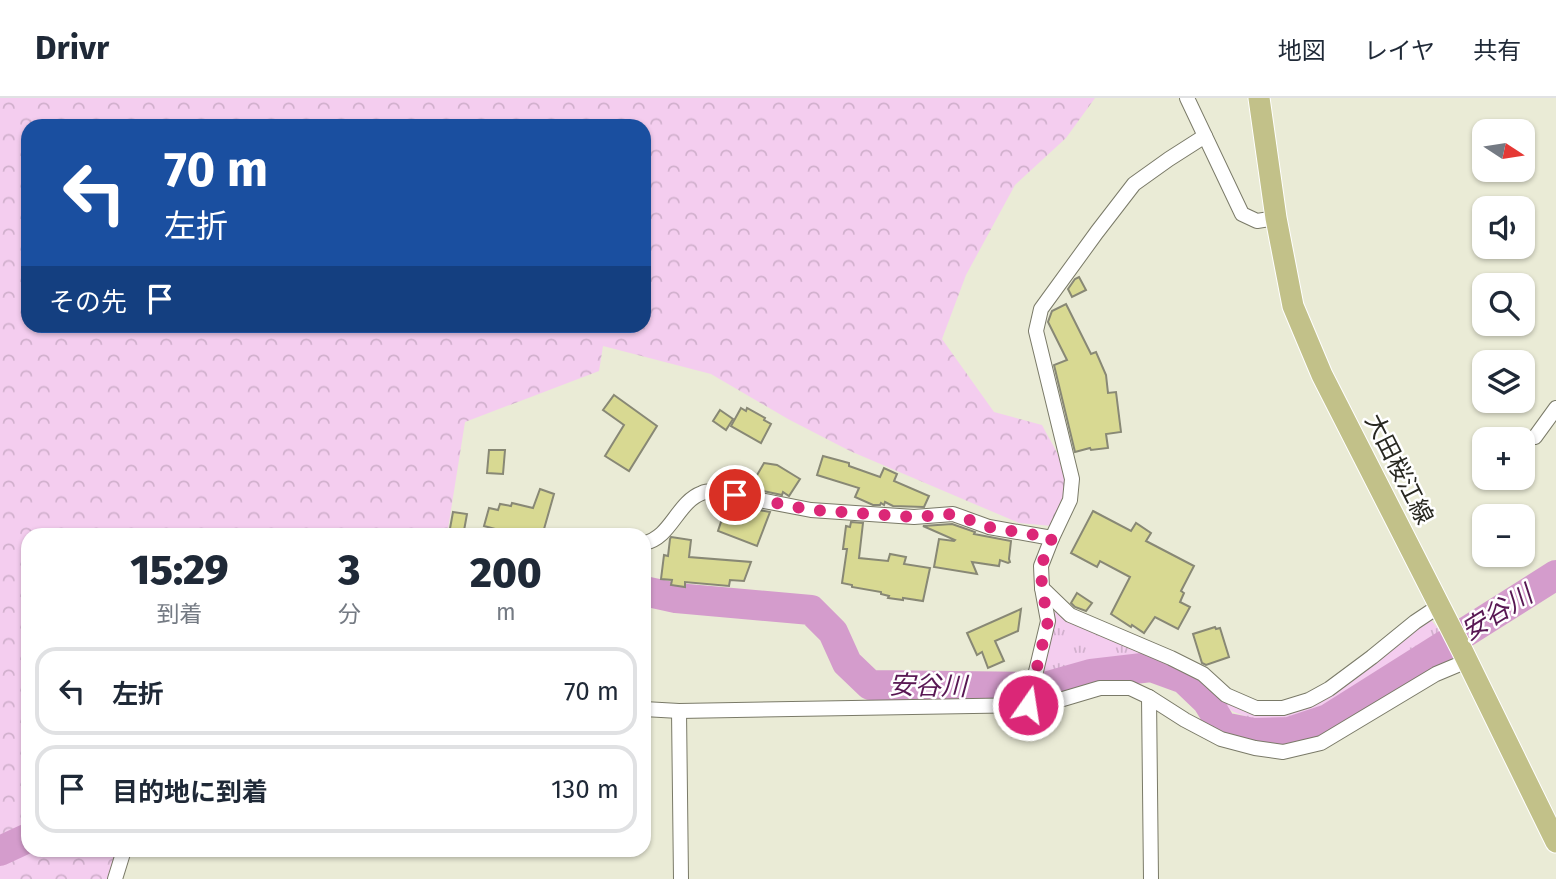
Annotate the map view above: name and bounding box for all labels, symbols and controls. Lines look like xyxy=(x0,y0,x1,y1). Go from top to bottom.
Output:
text: Drivr xyxy=(35,28,109,68)
text: 地図 xyxy=(1278,37,1326,65)
text: レイヤ xyxy=(1364,37,1435,65)
text: 共有 xyxy=(1473,37,1521,65)
north arrow xyxy=(1472,119,1535,182)
map controls xyxy=(1472,119,1535,567)
text: 70 m xyxy=(164,140,268,199)
icon: left xyxy=(49,147,140,238)
button: sound xyxy=(1472,196,1535,259)
text: 左折 xyxy=(164,207,228,245)
button: search xyxy=(1472,273,1535,336)
icon: arrive xyxy=(141,280,179,318)
text: その先 xyxy=(49,287,127,318)
button: layers xyxy=(1472,350,1535,413)
street label: 大田桜江線 xyxy=(1359,409,1439,529)
button: + xyxy=(1472,427,1535,490)
pin xyxy=(705,465,765,525)
icon: arrive xyxy=(716,476,754,514)
button: − xyxy=(1472,504,1535,567)
text: 15:29 xyxy=(130,545,229,595)
text: 3 xyxy=(338,545,360,595)
text: 200 xyxy=(470,548,542,598)
water label: 安谷川 xyxy=(1456,578,1541,647)
text: m xyxy=(496,598,516,626)
text: 到着 xyxy=(156,600,202,628)
text: 分 xyxy=(338,600,361,628)
position arrow xyxy=(991,668,1065,742)
water label: 安谷川 xyxy=(889,670,970,702)
icon: left xyxy=(53,672,91,710)
text: 70 m xyxy=(564,676,619,707)
text: 左折 xyxy=(112,679,164,710)
icon: arrive xyxy=(53,770,91,808)
text: 130 m xyxy=(551,774,619,805)
text: 目的地に到着 xyxy=(112,777,268,808)

